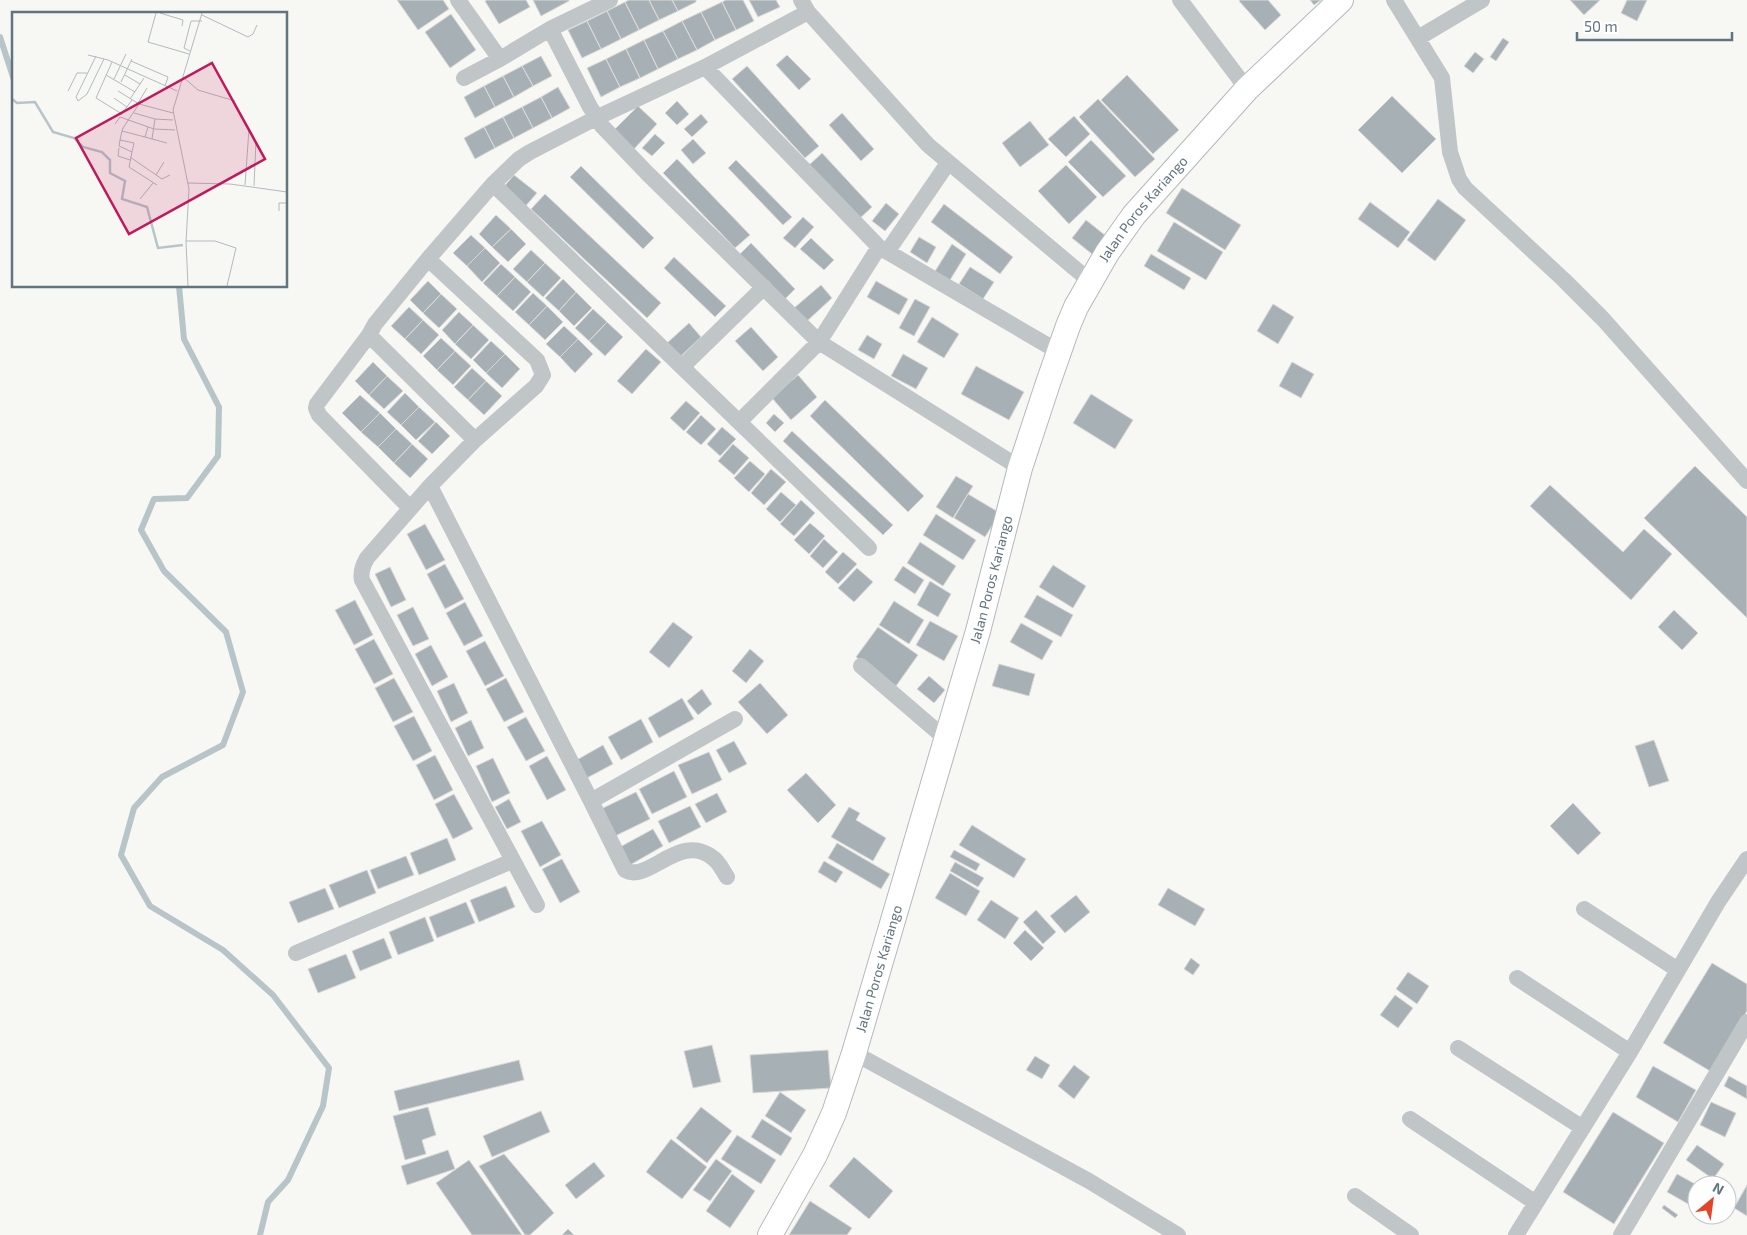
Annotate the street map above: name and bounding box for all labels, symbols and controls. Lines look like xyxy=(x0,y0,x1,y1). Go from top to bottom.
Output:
scale bar xyxy=(1577,10,1732,42)
inset map xyxy=(12,12,288,288)
text: 50 m xyxy=(1584,17,1618,35)
street label: Jalan Poros Kariango xyxy=(1095,152,1191,265)
street label: Jalan Poros Kariango xyxy=(966,513,1015,646)
street label: Jalan Poros Kariango xyxy=(852,903,905,1034)
north arrow xyxy=(1687,1175,1737,1225)
text: N xyxy=(1710,1178,1727,1198)

